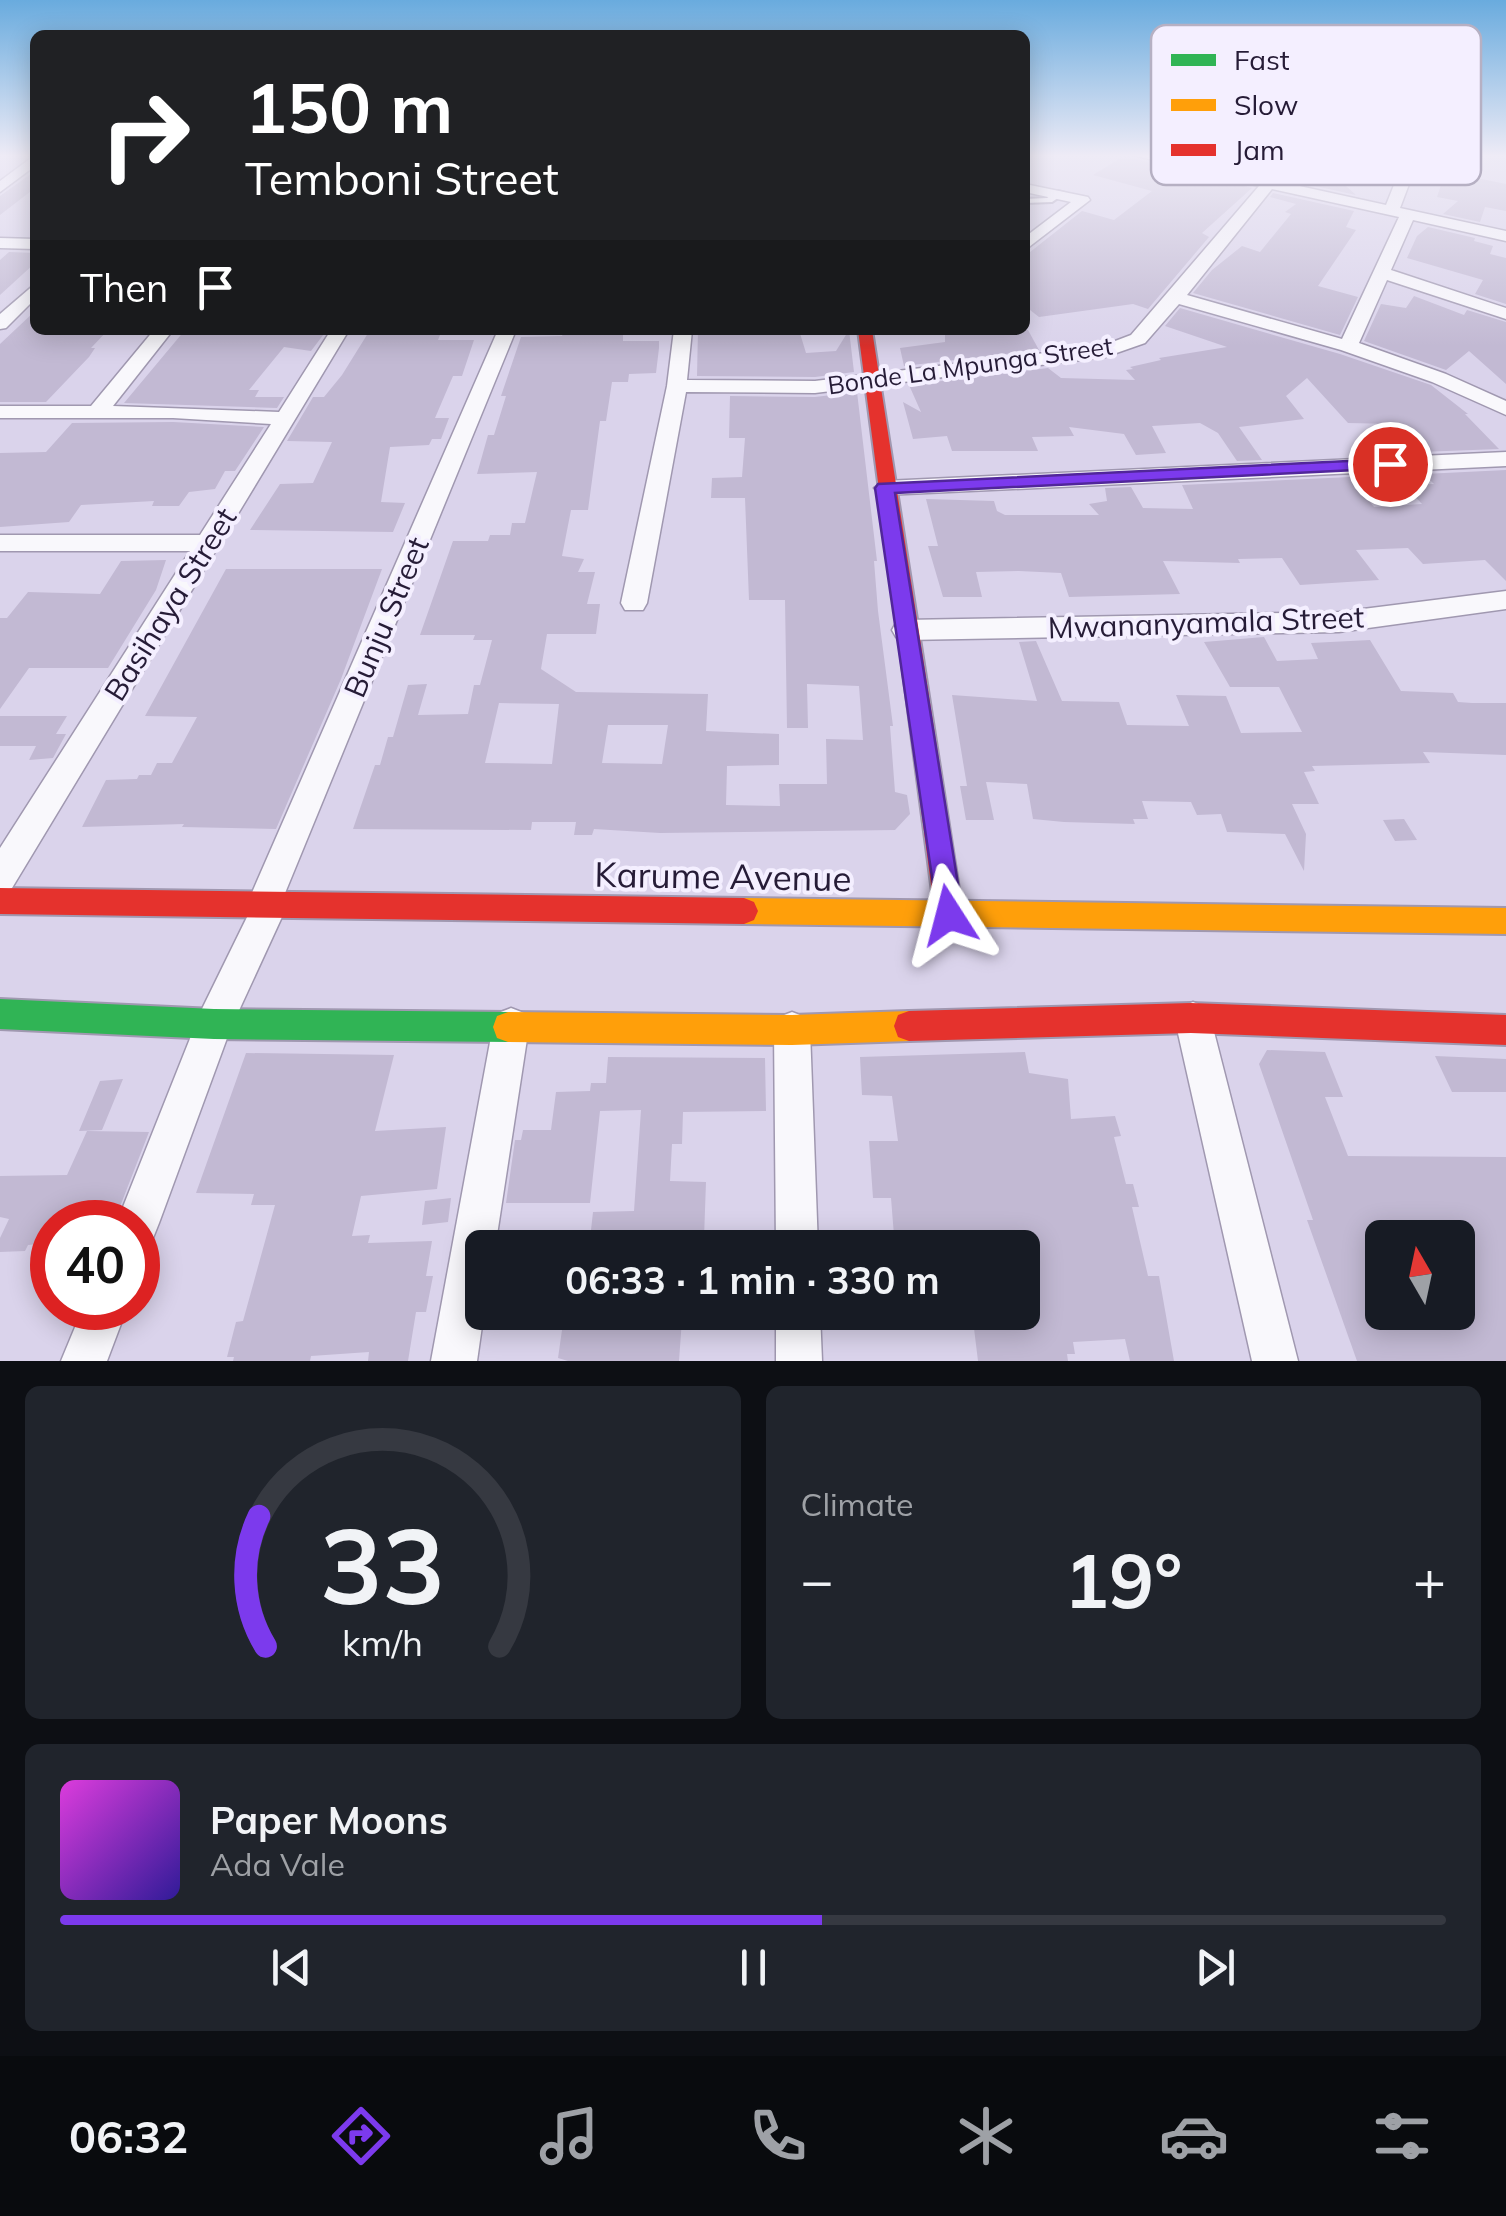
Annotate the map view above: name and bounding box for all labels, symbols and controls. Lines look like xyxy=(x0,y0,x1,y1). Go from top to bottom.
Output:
legend xyxy=(1151,25,1481,185)
text: Fast xyxy=(1234,42,1290,77)
text: 150 m xyxy=(245,63,453,151)
icon: right xyxy=(80,70,210,200)
text: Slow xyxy=(1234,87,1298,122)
text: Jam xyxy=(1234,132,1285,167)
text: Temboni Street xyxy=(245,150,559,206)
icon: arrive xyxy=(188,260,243,315)
text: Then xyxy=(80,264,168,312)
street label: Bonde La Mpunga Street xyxy=(826,330,1115,400)
pin xyxy=(1348,422,1433,507)
icon: arrive xyxy=(1363,437,1418,492)
street label: Basihaya Street xyxy=(96,501,244,707)
street label: Bunju Street xyxy=(335,531,437,703)
street label: Mwananyamala Street xyxy=(1047,597,1365,647)
street label: Karume Avenue xyxy=(594,852,852,900)
position arrow xyxy=(897,863,1001,967)
speed limit sign: 40 xyxy=(30,1200,160,1330)
north arrow xyxy=(1365,1220,1475,1330)
map controls xyxy=(1365,1220,1475,1330)
text: 06:33 · 1 min · 330 m xyxy=(565,1256,940,1304)
text: Climate xyxy=(801,1484,913,1524)
text: 33 xyxy=(320,1499,445,1630)
text: 19° xyxy=(1064,1533,1182,1627)
text: − xyxy=(801,1545,834,1614)
text: + xyxy=(1413,1545,1446,1614)
text: km/h xyxy=(342,1620,423,1665)
text: Paper Moons xyxy=(210,1796,448,1844)
text: Ada Vale xyxy=(210,1844,345,1884)
icon: previous xyxy=(264,1940,319,1995)
icon: pause xyxy=(726,1940,781,1995)
icon: next xyxy=(1188,1940,1243,1995)
icon: directions xyxy=(326,2101,396,2171)
icon: music xyxy=(534,2101,604,2171)
icon: phone xyxy=(743,2101,813,2171)
icon: climate xyxy=(951,2101,1021,2171)
icon: car xyxy=(1159,2101,1229,2171)
icon: filters xyxy=(1367,2101,1437,2171)
text: 06:32 xyxy=(69,2108,188,2164)

